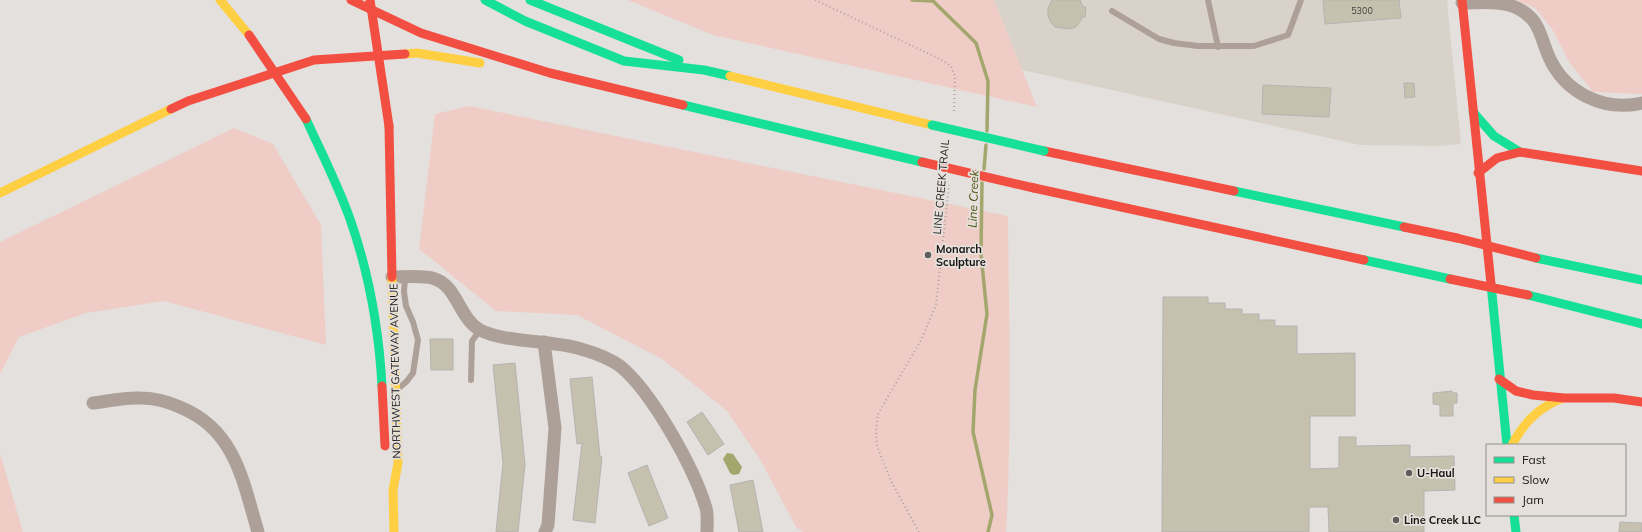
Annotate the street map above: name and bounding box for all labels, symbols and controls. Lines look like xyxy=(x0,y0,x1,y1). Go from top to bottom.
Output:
house number: 5300 xyxy=(1351,5,1373,16)
street label: LINE CREEK TRAIL xyxy=(930,139,952,235)
water label: Line Creek xyxy=(964,169,982,228)
place label: Monarch Sculpture xyxy=(936,242,986,269)
marker: Monarch Sculpture xyxy=(923,250,933,260)
street label: NORTHWEST GATEWAY AVENUE xyxy=(386,283,404,459)
legend xyxy=(1486,444,1626,516)
text: Fast xyxy=(1522,452,1546,467)
place label: U-Haul xyxy=(1417,466,1455,480)
marker: U-Haul xyxy=(1404,468,1414,478)
text: Slow xyxy=(1522,472,1550,487)
text: Jam xyxy=(1522,492,1544,507)
place label: Line Creek LLC xyxy=(1404,513,1482,527)
marker: Line Creek LLC xyxy=(1391,515,1401,525)

